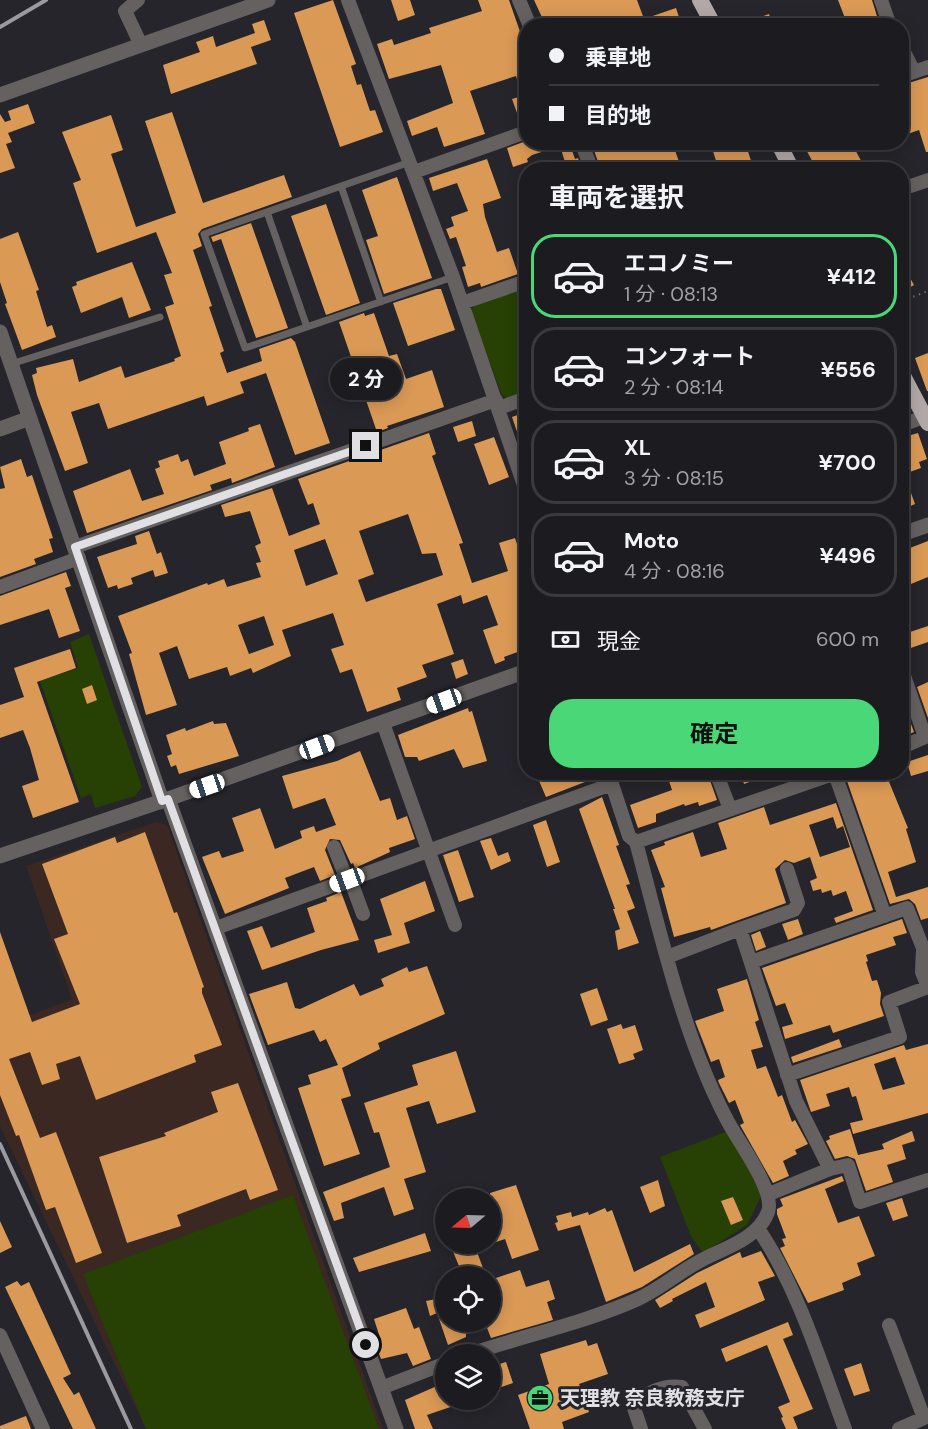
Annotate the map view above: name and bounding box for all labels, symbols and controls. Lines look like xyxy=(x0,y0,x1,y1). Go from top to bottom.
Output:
text: 乗車地 xyxy=(585,43,651,72)
text: 目的地 xyxy=(585,101,651,130)
text: 車両を選択 xyxy=(549,180,684,215)
icon: car xyxy=(552,249,606,303)
text: エコノミー xyxy=(624,249,734,278)
text: ¥412 xyxy=(827,262,876,291)
text: 1 分 · 08:13 xyxy=(624,281,718,307)
icon: car xyxy=(552,342,606,396)
text: コンフォート xyxy=(624,342,755,371)
text: ¥556 xyxy=(820,355,876,384)
callout: 2 分 xyxy=(330,359,402,401)
text: 2 分 xyxy=(348,366,384,392)
text: 2 分 · 08:14 xyxy=(624,374,724,400)
route end xyxy=(352,432,379,459)
text: XL xyxy=(624,433,651,462)
icon: car xyxy=(552,435,606,489)
text: ¥700 xyxy=(818,448,876,477)
text: 3 分 · 08:15 xyxy=(624,465,724,491)
text: Moto xyxy=(624,526,679,555)
icon: car xyxy=(552,528,606,582)
text: ¥496 xyxy=(819,541,876,570)
text: 4 分 · 08:16 xyxy=(624,558,725,584)
icon: cash xyxy=(549,623,582,656)
text: 600 m xyxy=(816,626,879,652)
text: 現金 xyxy=(597,627,641,656)
car xyxy=(424,686,464,716)
button: 確定 xyxy=(549,699,879,768)
car xyxy=(297,732,337,762)
car xyxy=(187,772,227,800)
car xyxy=(327,865,367,895)
north arrow xyxy=(435,1188,501,1254)
map controls xyxy=(435,1188,501,1410)
button: locate xyxy=(435,1266,501,1332)
route start xyxy=(352,1331,379,1358)
button: layers xyxy=(435,1344,501,1410)
office icon: 天理教 奈良教務支庁 xyxy=(525,1383,555,1413)
place label: 天理教 奈良教務支庁 xyxy=(560,1385,745,1411)

